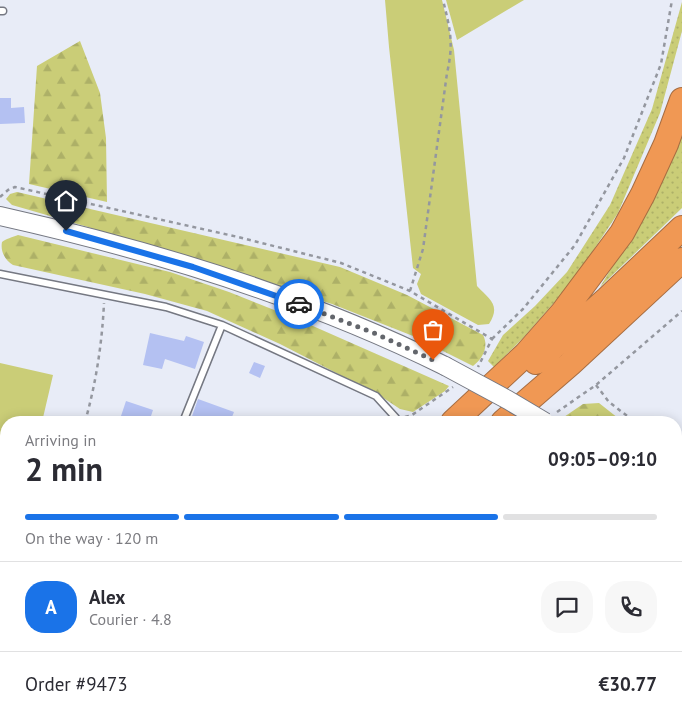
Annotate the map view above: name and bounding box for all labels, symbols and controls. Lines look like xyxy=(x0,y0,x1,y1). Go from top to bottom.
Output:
pin xyxy=(45,180,87,231)
icon: home xyxy=(52,187,80,215)
courier xyxy=(274,279,324,329)
icon: car xyxy=(285,290,313,318)
pin xyxy=(412,309,454,360)
icon: bag xyxy=(419,316,447,344)
text: Arriving in xyxy=(25,430,96,450)
text: 09:05–09:10 xyxy=(548,447,657,471)
text: 2 min xyxy=(25,448,103,490)
text: On the way · 120 m xyxy=(25,528,158,548)
button: chat xyxy=(541,581,593,633)
button: phone xyxy=(605,581,657,633)
text: Alex xyxy=(89,585,125,609)
text: A xyxy=(45,595,57,619)
text: Courier · 4.8 xyxy=(89,609,172,629)
text: Order #9473 xyxy=(25,672,128,696)
text: €30.77 xyxy=(598,672,657,696)

